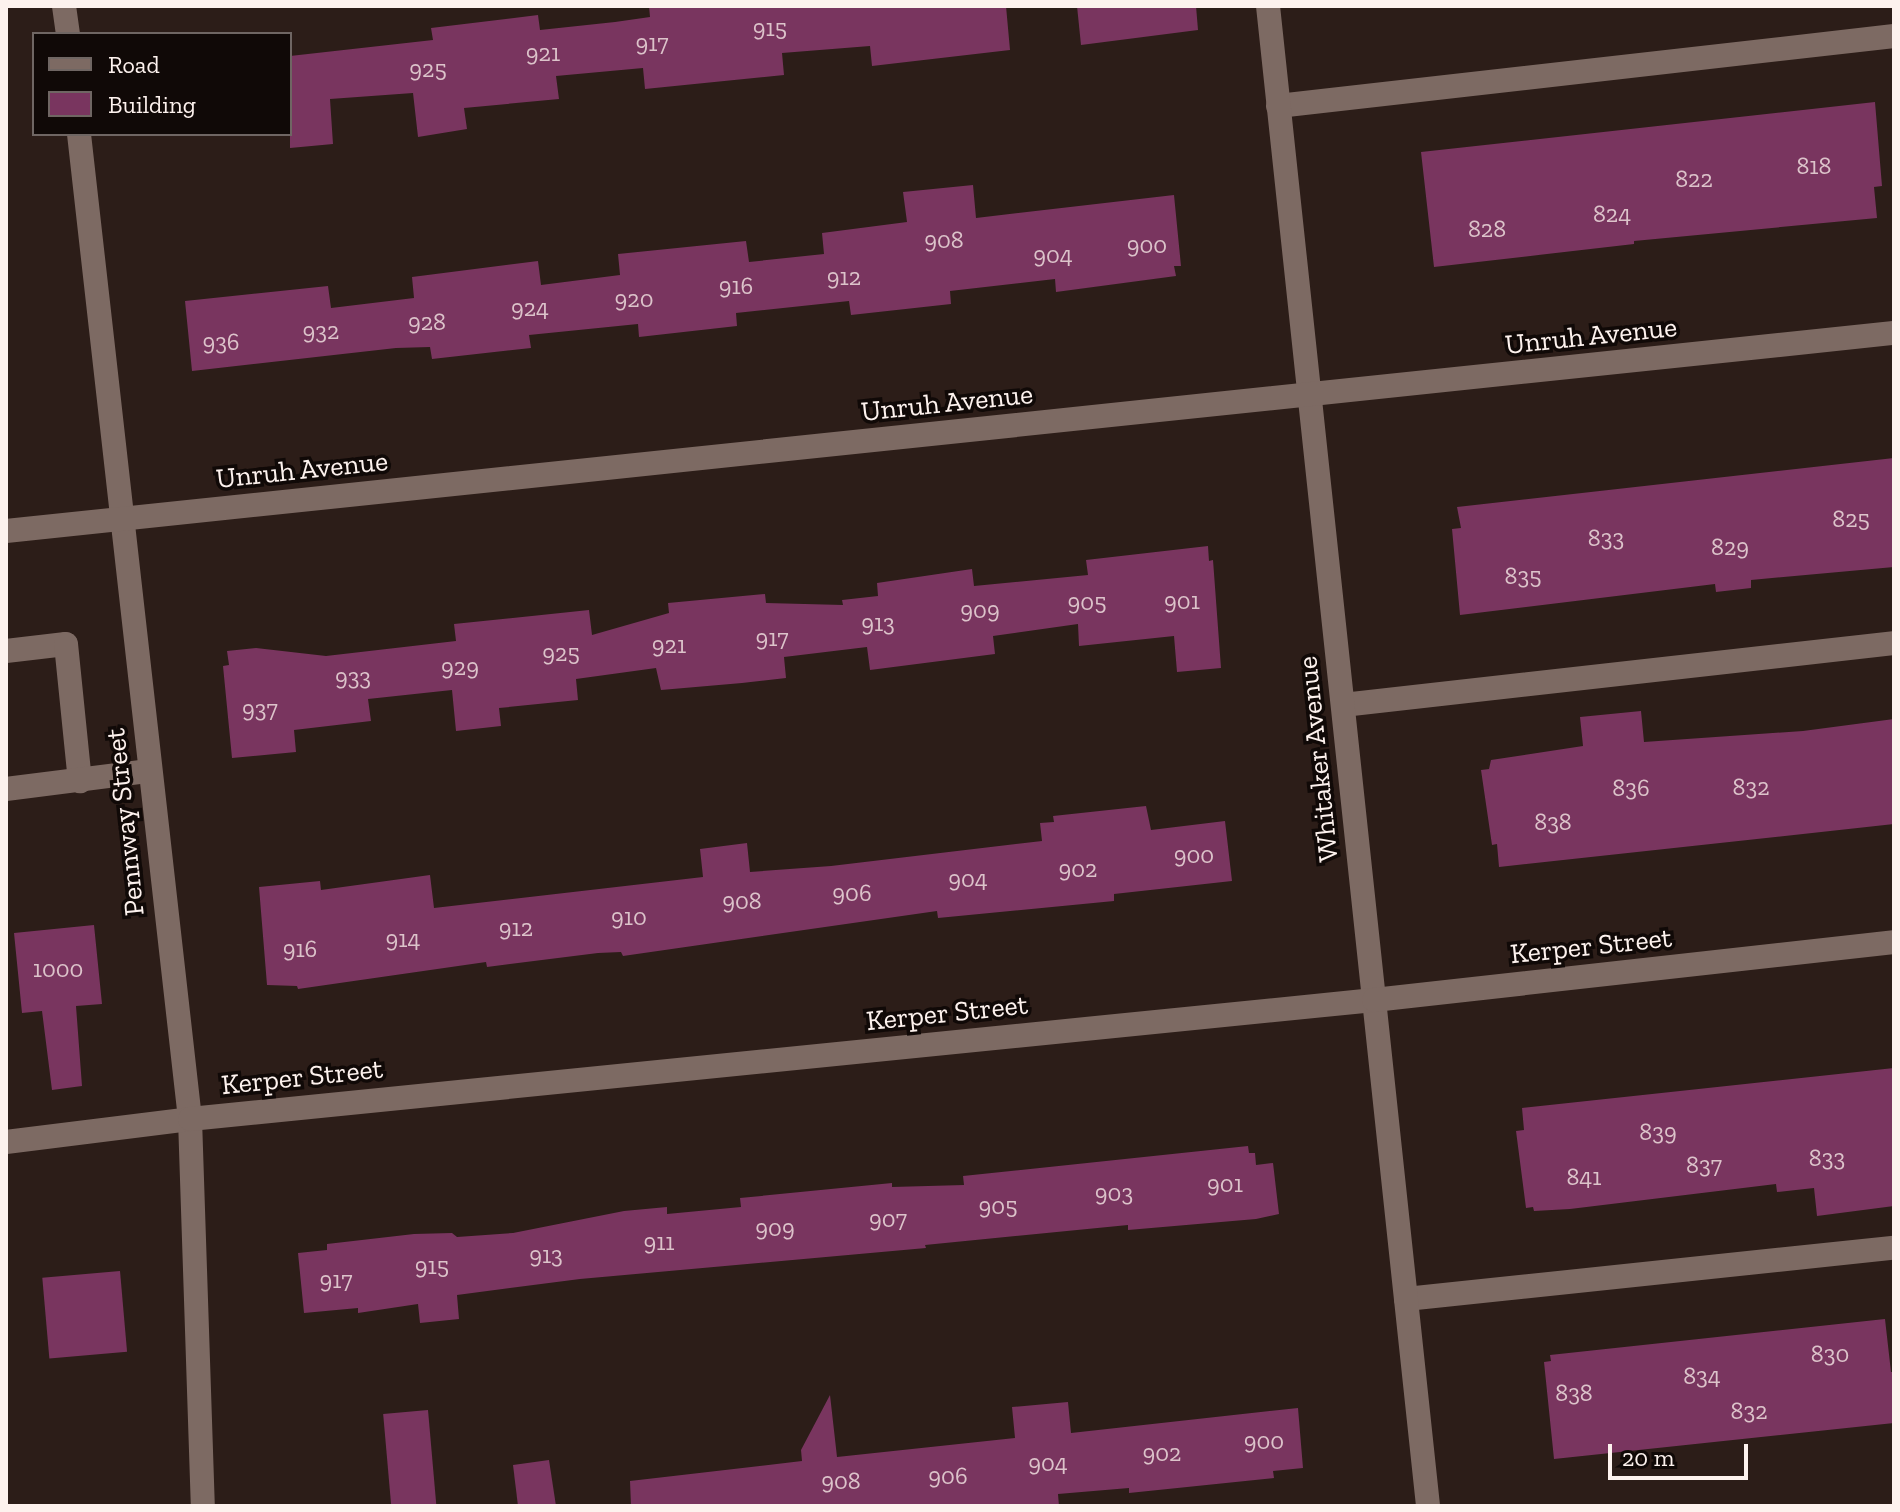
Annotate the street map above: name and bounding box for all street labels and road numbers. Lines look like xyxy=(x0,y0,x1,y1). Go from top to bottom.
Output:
street label: Unruh Avenue xyxy=(1503,310,1679,362)
street label: Unruh Avenue xyxy=(859,377,1035,429)
street label: Unruh Avenue xyxy=(214,444,390,496)
street label: Whitaker Avenue xyxy=(1290,654,1346,864)
street label: Pennway Street xyxy=(98,726,152,918)
street label: Kerper Street xyxy=(1508,921,1674,971)
street label: Kerper Street xyxy=(864,988,1030,1038)
street label: Kerper Street xyxy=(219,1052,385,1102)

